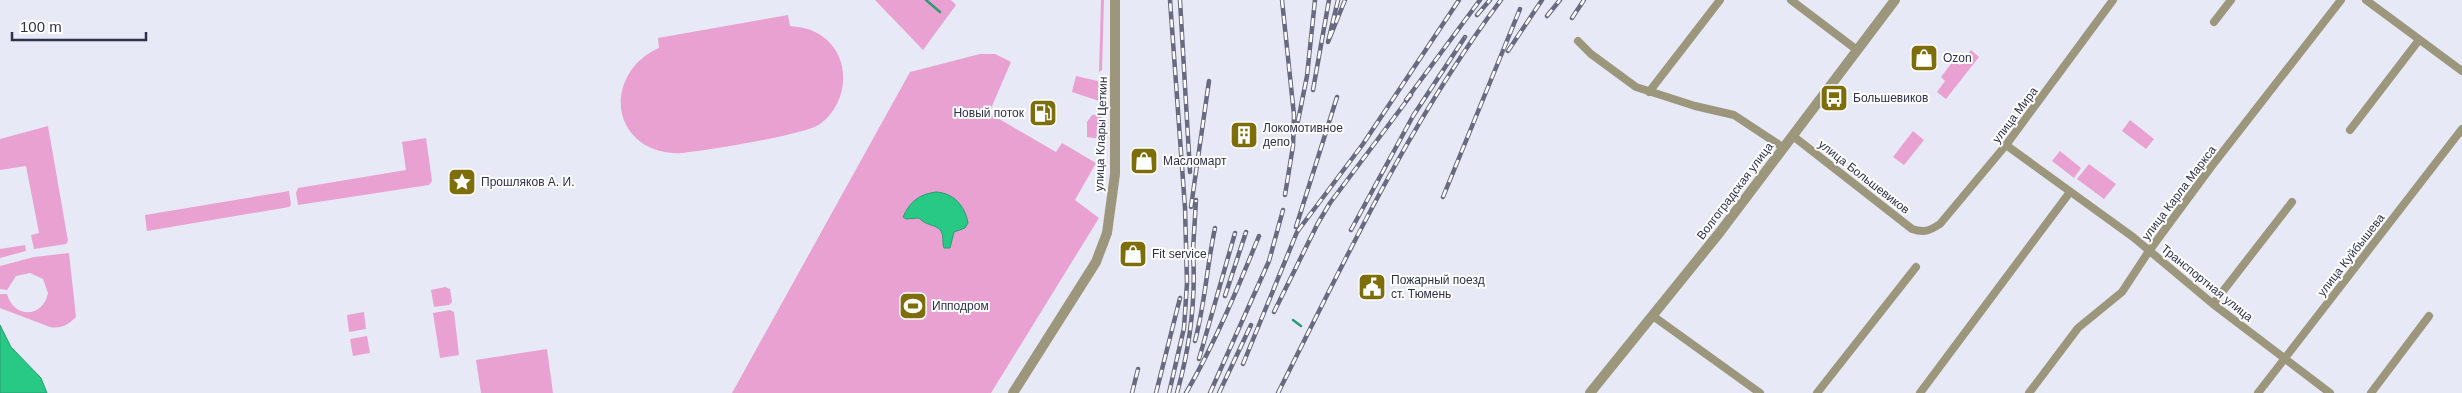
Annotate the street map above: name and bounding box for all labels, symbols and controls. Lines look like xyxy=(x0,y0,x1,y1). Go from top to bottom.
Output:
scale bar xyxy=(12,10,146,42)
text: 100 m xyxy=(20,18,62,35)
shop icon: Ozon xyxy=(1909,43,1939,73)
place label: Ozon xyxy=(1943,51,1972,65)
street label: улица Клары Цеткин xyxy=(1092,76,1110,192)
bus stop icon: Большевиков xyxy=(1819,83,1849,113)
street label: улица Мира xyxy=(1989,84,2041,146)
place label: Большевиков xyxy=(1853,91,1928,105)
fuel station icon: Новый поток xyxy=(1028,98,1058,128)
place label: Новый поток xyxy=(953,106,1025,120)
building icon: Локомотивное депо xyxy=(1229,120,1259,150)
place label: Локомотивное депо xyxy=(1263,121,1343,149)
street label: улица Большевиков xyxy=(1816,137,1912,217)
street label: Волгоградская улица xyxy=(1694,139,1776,242)
street label: улица Карла Маркса xyxy=(2139,143,2219,243)
shop icon: Масломарт xyxy=(1129,146,1159,176)
place label: Масломарт xyxy=(1163,154,1227,168)
place icon: Прошляков А. И. xyxy=(447,167,477,197)
place label: Прошляков А. И. xyxy=(481,175,575,189)
street label: улица Куйбышева xyxy=(2314,211,2388,299)
shop icon: Fit service xyxy=(1118,239,1148,269)
street label: Транспортная улица xyxy=(2158,242,2256,324)
place label: Fit service xyxy=(1152,247,1207,261)
public building icon: Пожарный поезд ст. Тюмень xyxy=(1357,272,1387,302)
place label: Пожарный поезд ст. Тюмень xyxy=(1391,273,1485,301)
sports icon: Ипподром xyxy=(898,291,928,321)
place label: Ипподром xyxy=(932,299,989,313)

